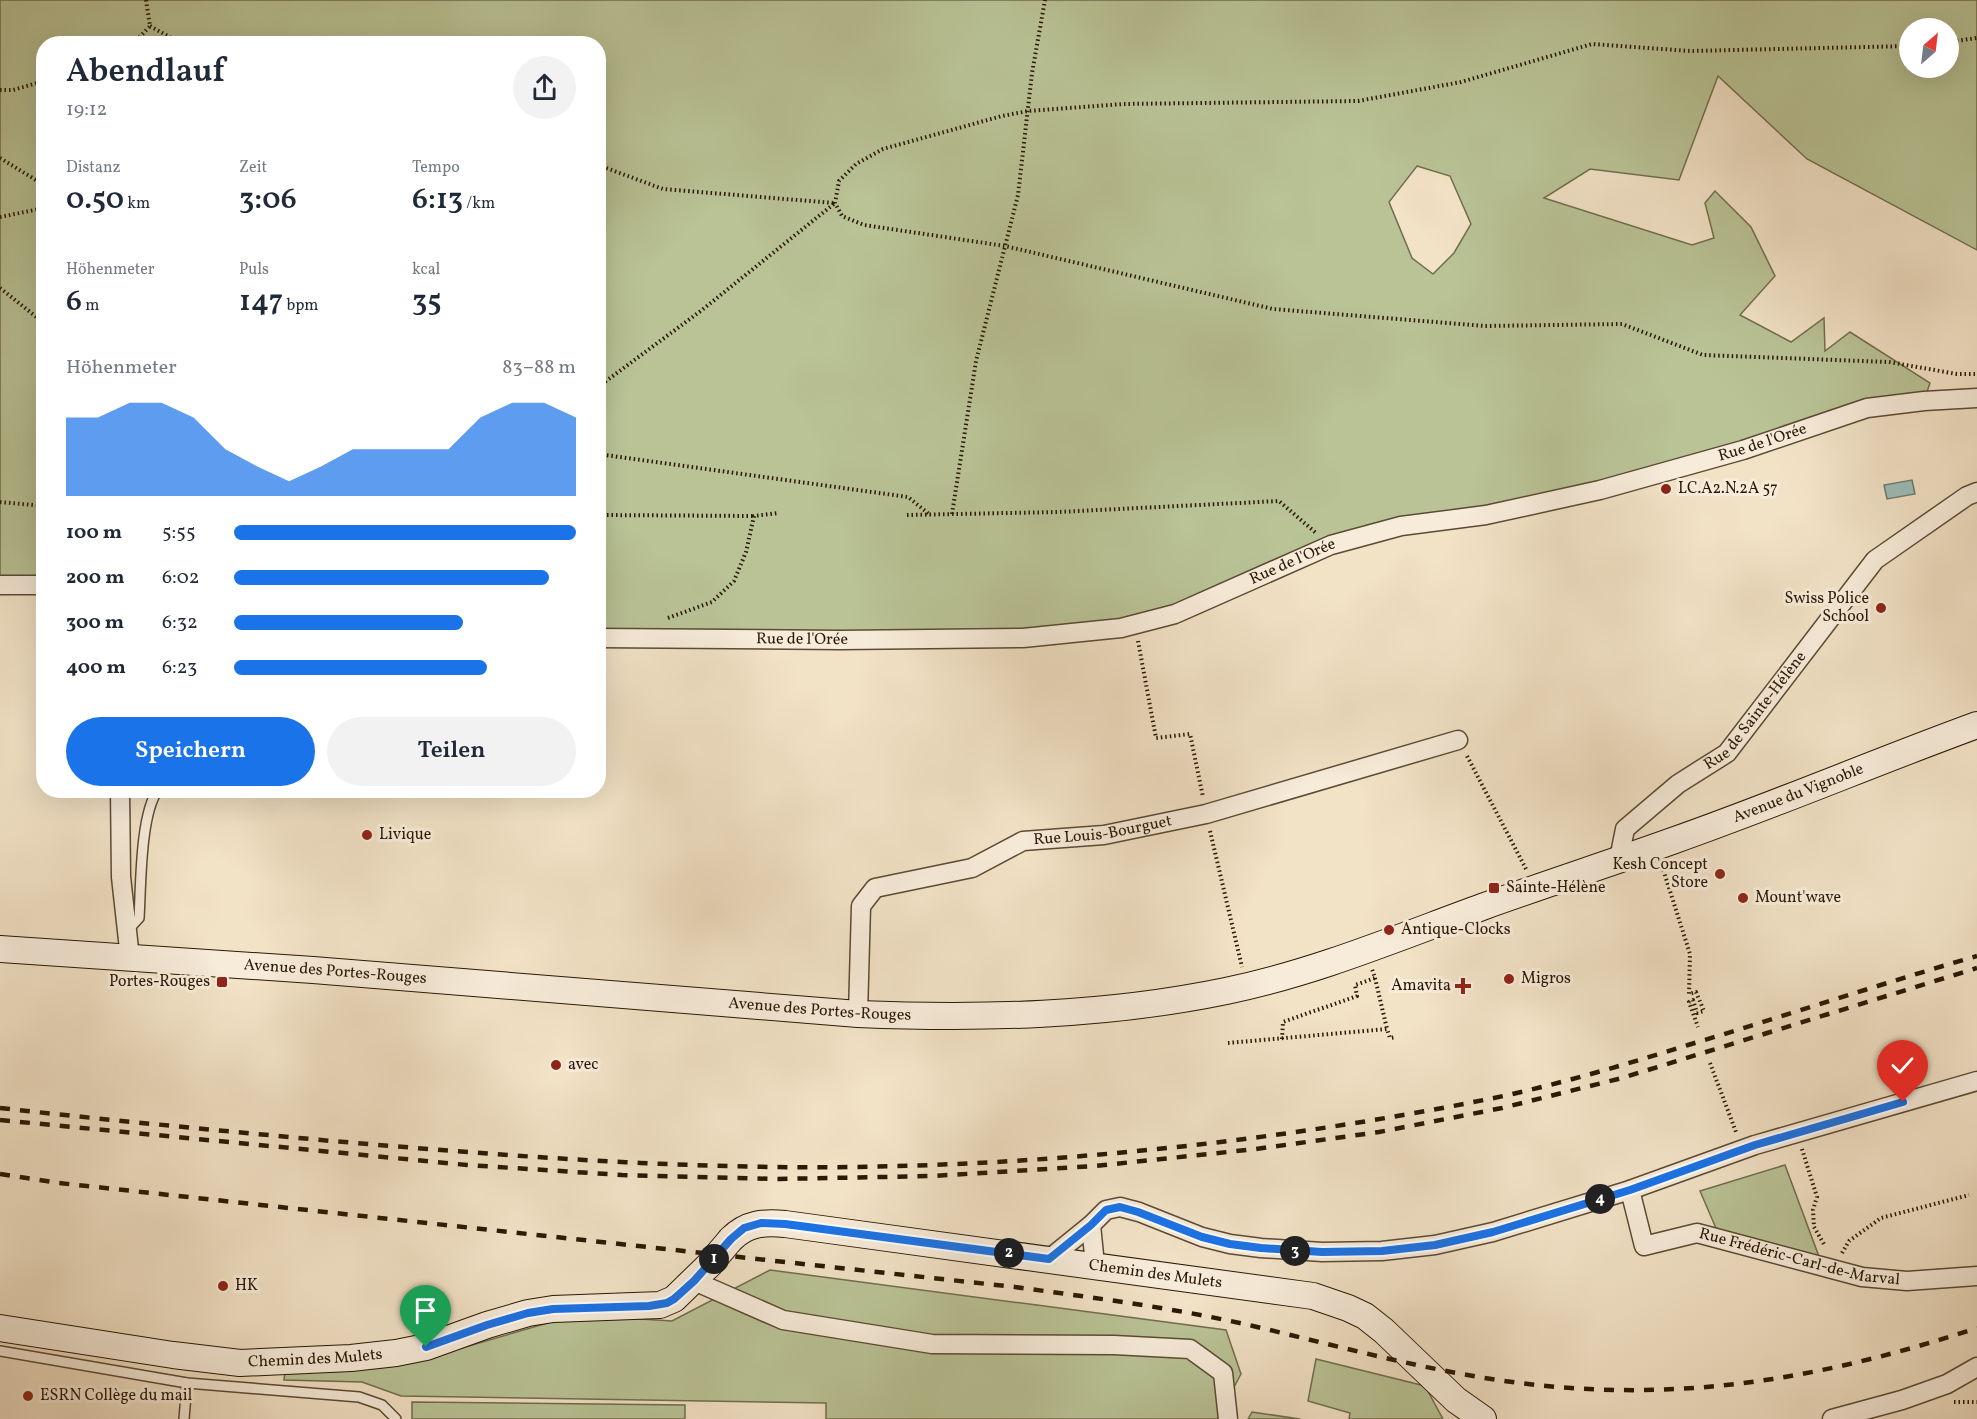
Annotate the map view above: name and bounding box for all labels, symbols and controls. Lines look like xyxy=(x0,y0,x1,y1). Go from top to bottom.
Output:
north arrow xyxy=(1899,18,1959,78)
map controls xyxy=(1899,18,1959,78)
text: Abendlauf xyxy=(66,50,225,96)
button: share xyxy=(513,56,576,119)
text: 19:12 xyxy=(66,96,107,124)
text: Distanz xyxy=(66,157,121,179)
text: Zeit xyxy=(239,157,267,179)
text: Tempo xyxy=(412,157,460,179)
text: 0.50 xyxy=(66,179,124,221)
text: 3:06 xyxy=(239,179,297,221)
text: 6:13 xyxy=(412,179,463,221)
text: km xyxy=(124,193,150,215)
text: /km xyxy=(463,193,495,215)
text: Höhenmeter xyxy=(66,259,155,281)
text: Puls xyxy=(239,259,269,281)
text: kcal xyxy=(412,259,440,281)
text: 6 xyxy=(66,281,82,323)
text: 147 xyxy=(239,281,283,323)
text: 35 xyxy=(412,281,442,323)
text: m xyxy=(82,295,99,317)
text: bpm xyxy=(283,295,319,317)
text: Höhenmeter xyxy=(66,354,177,382)
text: 83–88 m xyxy=(502,354,576,382)
street label: Rue de l'Orée xyxy=(1716,418,1810,467)
place label: LC.A2.N.2A 57 xyxy=(1678,478,1778,500)
marker: LC.A2.N.2A 57 xyxy=(1659,482,1673,496)
text: 100 m xyxy=(66,519,122,547)
text: 5:55 xyxy=(162,519,196,547)
street label: Rue de l'Orée xyxy=(1246,533,1338,591)
text: 200 m xyxy=(66,564,124,592)
text: 6:02 xyxy=(162,564,200,592)
place label: Swiss Police School xyxy=(1784,588,1869,628)
marker: Swiss Police School xyxy=(1874,601,1888,615)
text: 300 m xyxy=(66,609,124,637)
text: 6:32 xyxy=(162,609,198,637)
street label: Rue de l'Orée xyxy=(756,628,848,651)
street label: Rue de Sainte-Hélène xyxy=(1700,647,1812,776)
text: 400 m xyxy=(66,654,126,682)
text: 6:23 xyxy=(162,654,197,682)
button: Speichern xyxy=(66,717,315,786)
button: Teilen xyxy=(327,717,576,786)
street label: Avenue du Vignoble xyxy=(1730,758,1867,829)
street label: Rue Louis-Bourguet xyxy=(1033,810,1174,851)
place label: Livique xyxy=(379,824,431,846)
marker: Livique xyxy=(360,828,374,842)
place label: Kesh Concept Store xyxy=(1613,854,1708,894)
marker: Kesh Concept Store xyxy=(1713,867,1727,881)
place label: Sainte-Hélène xyxy=(1506,877,1606,899)
marker: Sainte-Hélène xyxy=(1487,881,1501,895)
place label: Mount'wave xyxy=(1755,887,1841,909)
marker: Mount'wave xyxy=(1736,891,1750,905)
place label: Antique-Clocks xyxy=(1401,919,1511,941)
marker: Antique-Clocks xyxy=(1382,923,1396,937)
street label: Avenue des Portes-Rouges xyxy=(243,954,428,990)
place label: Migros xyxy=(1521,968,1571,990)
place label: Portes-Rouges xyxy=(109,971,210,993)
marker: Migros xyxy=(1502,972,1516,986)
marker: Portes-Rouges xyxy=(215,975,229,989)
place label: Amavita xyxy=(1391,975,1451,997)
marker: Amavita xyxy=(1456,979,1470,993)
street label: Avenue des Portes-Rouges xyxy=(727,993,912,1027)
pin xyxy=(1877,1040,1928,1102)
icon: check xyxy=(1886,1049,1919,1082)
place label: avec xyxy=(568,1054,599,1076)
marker: avec xyxy=(549,1058,563,1072)
pin: 4 xyxy=(1585,1184,1615,1214)
text: 4 xyxy=(1595,1188,1605,1210)
street label: Rue Frédéric-Carl-de-Marval xyxy=(1697,1223,1901,1291)
pin: 3 xyxy=(1280,1236,1310,1266)
pin: 2 xyxy=(994,1238,1024,1268)
text: 3 xyxy=(1291,1240,1299,1262)
text: 2 xyxy=(1005,1242,1013,1264)
pin: 1 xyxy=(699,1244,729,1274)
text: 1 xyxy=(711,1248,717,1270)
street label: Chemin des Mulets xyxy=(1087,1255,1224,1295)
place label: HK xyxy=(235,1275,258,1297)
marker: HK xyxy=(216,1279,230,1293)
pin xyxy=(400,1285,451,1347)
icon: arrive xyxy=(409,1294,442,1327)
street label: Chemin des Mulets xyxy=(248,1344,384,1374)
place label: ESRN Collège du mail xyxy=(40,1385,193,1407)
marker: ESRN Collège du mail xyxy=(21,1389,35,1403)

